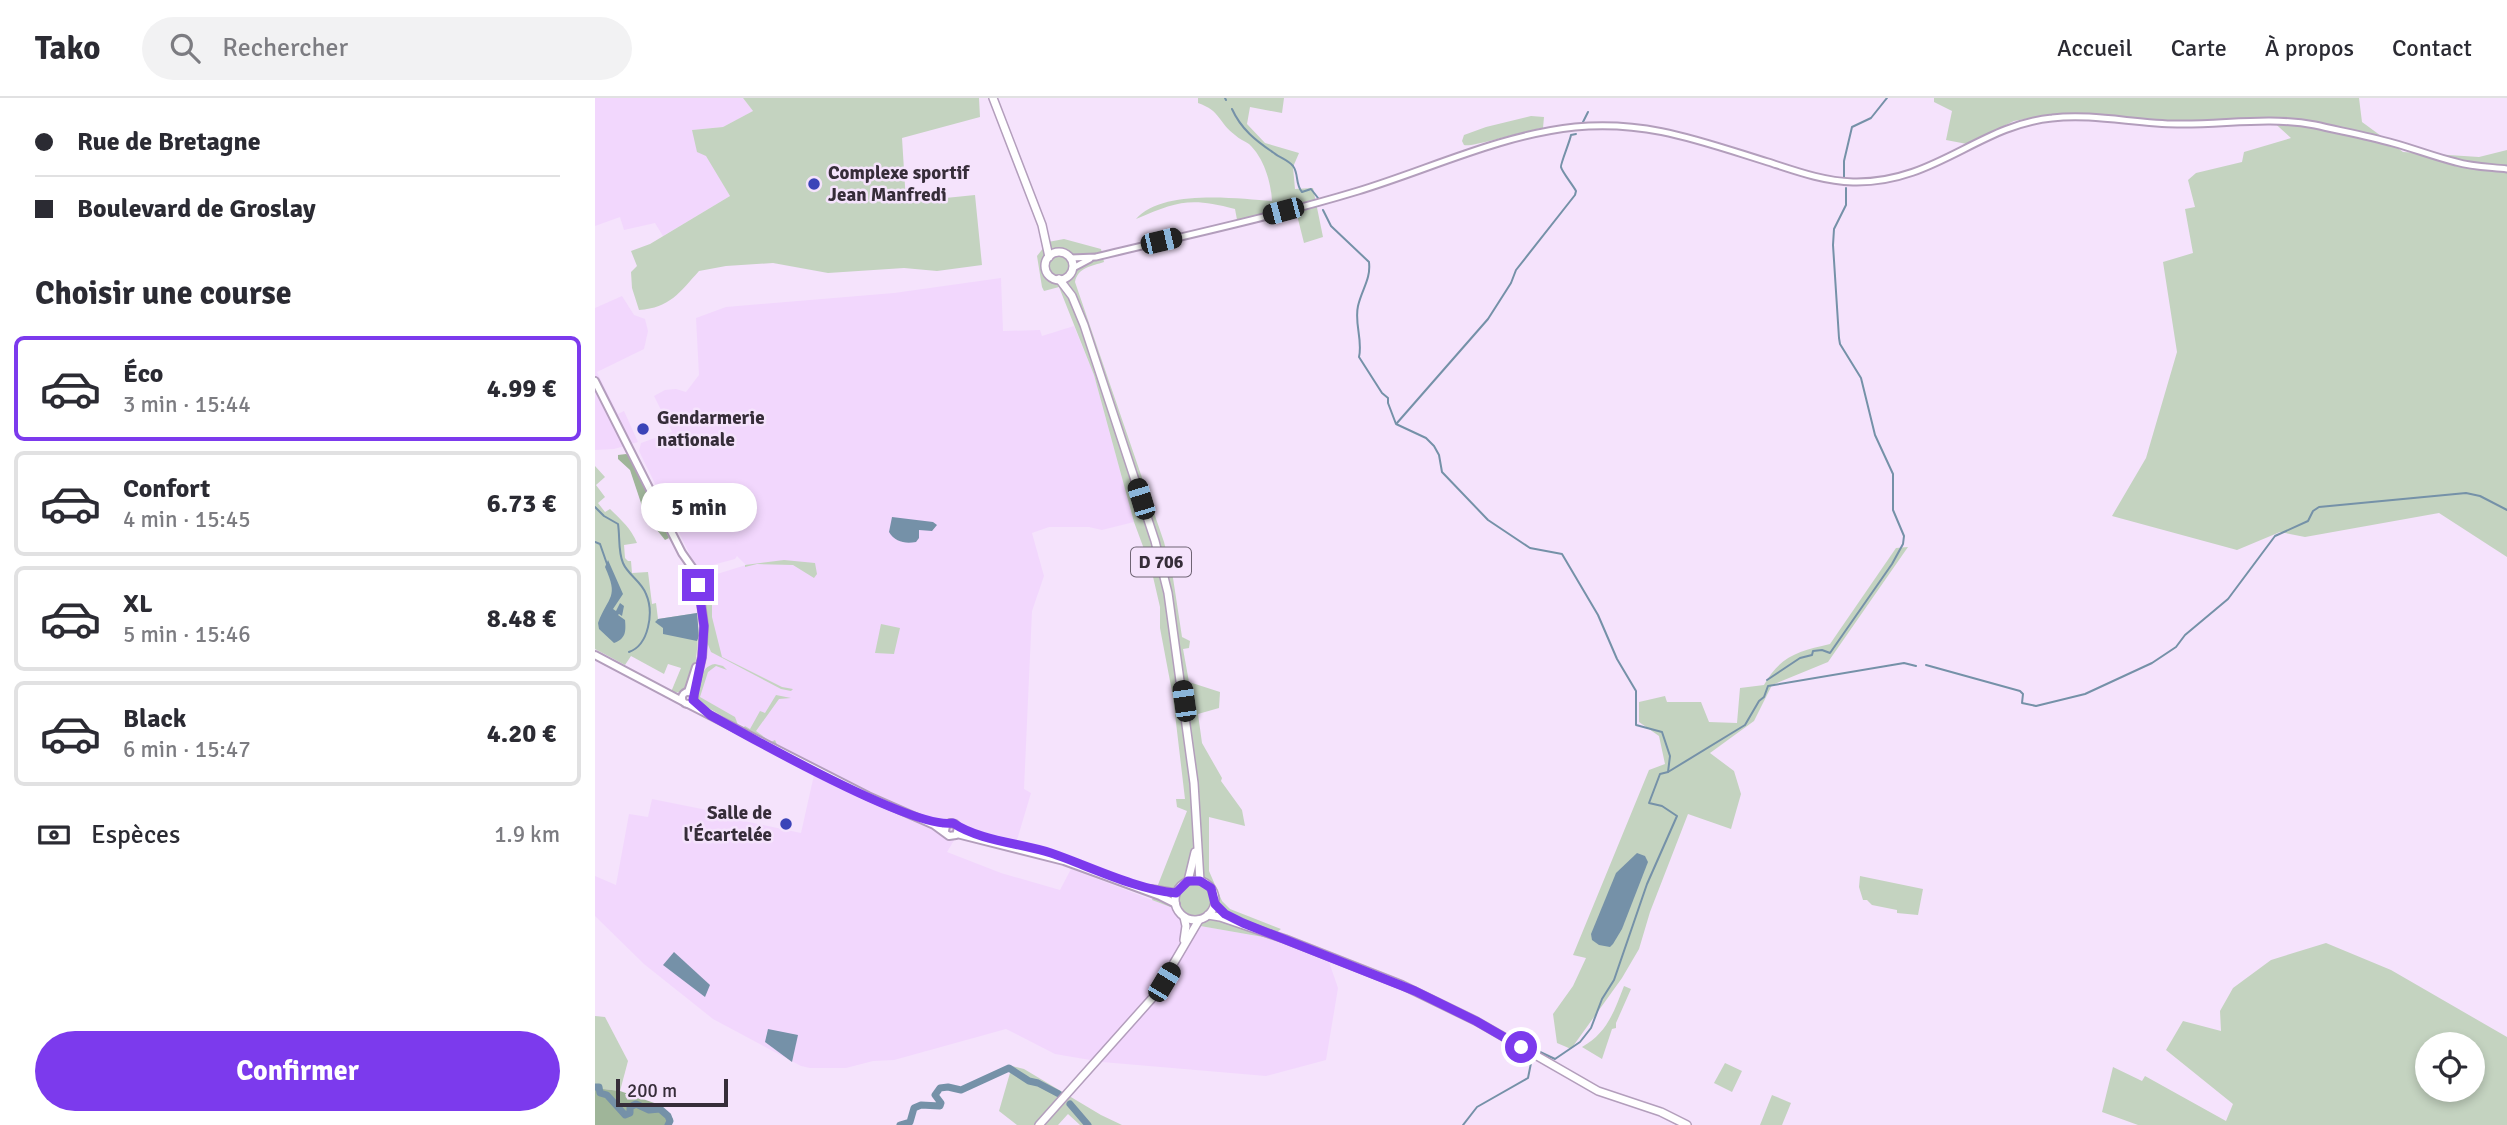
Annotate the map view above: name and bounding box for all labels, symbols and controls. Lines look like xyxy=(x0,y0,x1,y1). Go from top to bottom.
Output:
search box xyxy=(142,17,632,80)
text: Tako xyxy=(35,28,100,69)
icon: search xyxy=(166,29,204,67)
text: Rechercher xyxy=(222,32,348,64)
text: Accueil xyxy=(2057,33,2133,63)
text: Carte xyxy=(2171,33,2227,63)
text: À propos xyxy=(2265,33,2354,63)
text: Contact xyxy=(2392,33,2472,63)
text: Rue de Bretagne xyxy=(77,126,261,158)
place label: Complexe sportif Jean Manfredi xyxy=(828,161,970,207)
marker: Complexe sportif Jean Manfredi xyxy=(806,176,822,192)
text: Boulevard de Groslay xyxy=(77,193,316,225)
car xyxy=(1260,195,1307,227)
car xyxy=(1139,226,1184,256)
text: Choisir une course xyxy=(35,274,292,313)
icon: car xyxy=(39,357,102,420)
text: Éco xyxy=(123,358,163,390)
text: 4.99 € xyxy=(487,373,556,405)
text: 3 min · 15:44 xyxy=(123,390,251,419)
place label: Gendarmerie nationale xyxy=(657,406,765,452)
marker: Gendarmerie nationale xyxy=(635,421,651,437)
icon: car xyxy=(39,472,102,535)
text: Confort xyxy=(123,473,210,505)
car xyxy=(1125,476,1158,522)
callout: 5 min xyxy=(640,484,756,532)
text: 6.73 € xyxy=(487,488,556,520)
text: 5 min xyxy=(671,493,727,522)
text: 4 min · 15:45 xyxy=(123,505,251,534)
road number: D 706 xyxy=(1131,548,1191,576)
route end xyxy=(682,569,714,601)
icon: car xyxy=(39,587,102,650)
text: XL xyxy=(123,588,153,620)
text: 8.48 € xyxy=(487,603,556,635)
text: 5 min · 15:46 xyxy=(123,620,251,649)
car xyxy=(1171,679,1198,723)
icon: car xyxy=(39,702,102,765)
text: Black xyxy=(123,703,186,735)
text: 4.20 € xyxy=(487,718,556,750)
text: 6 min · 15:47 xyxy=(123,735,251,764)
place label: Salle de l'Écartelée xyxy=(683,801,772,847)
icon: cash xyxy=(35,816,73,854)
marker: Salle de l'Écartelée xyxy=(778,816,794,832)
text: Espèces xyxy=(91,819,180,851)
text: 1.9 km xyxy=(494,820,560,849)
car xyxy=(1145,959,1184,1005)
button: Confirmer xyxy=(35,1031,560,1111)
route start xyxy=(1505,1031,1537,1063)
map controls xyxy=(2415,1032,2485,1102)
button: locate xyxy=(2415,1032,2485,1102)
scale bar xyxy=(616,1076,728,1108)
text: 200 m xyxy=(627,1079,677,1103)

